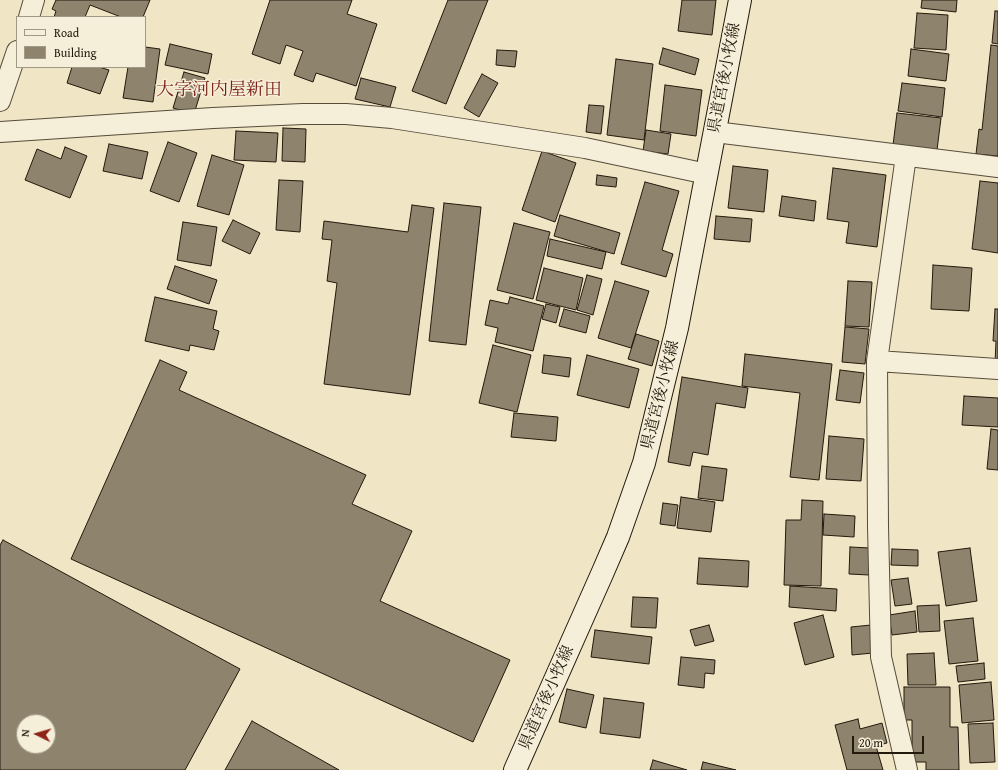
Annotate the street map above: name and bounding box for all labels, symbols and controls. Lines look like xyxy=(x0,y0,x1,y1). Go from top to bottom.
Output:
legend xyxy=(16,16,146,68)
street label: 県道宮後小牧線 xyxy=(705,21,745,135)
text: Road xyxy=(54,24,79,41)
text: Building xyxy=(54,44,97,61)
district label: 大字河内屋新田 xyxy=(156,79,282,101)
street label: 県道宮後小牧線 xyxy=(638,338,684,452)
street label: 県道宮後小牧線 xyxy=(515,643,579,753)
north arrow xyxy=(16,714,56,754)
scale bar xyxy=(854,728,926,754)
text: N xyxy=(17,729,33,737)
text: 20 m xyxy=(859,734,883,751)

